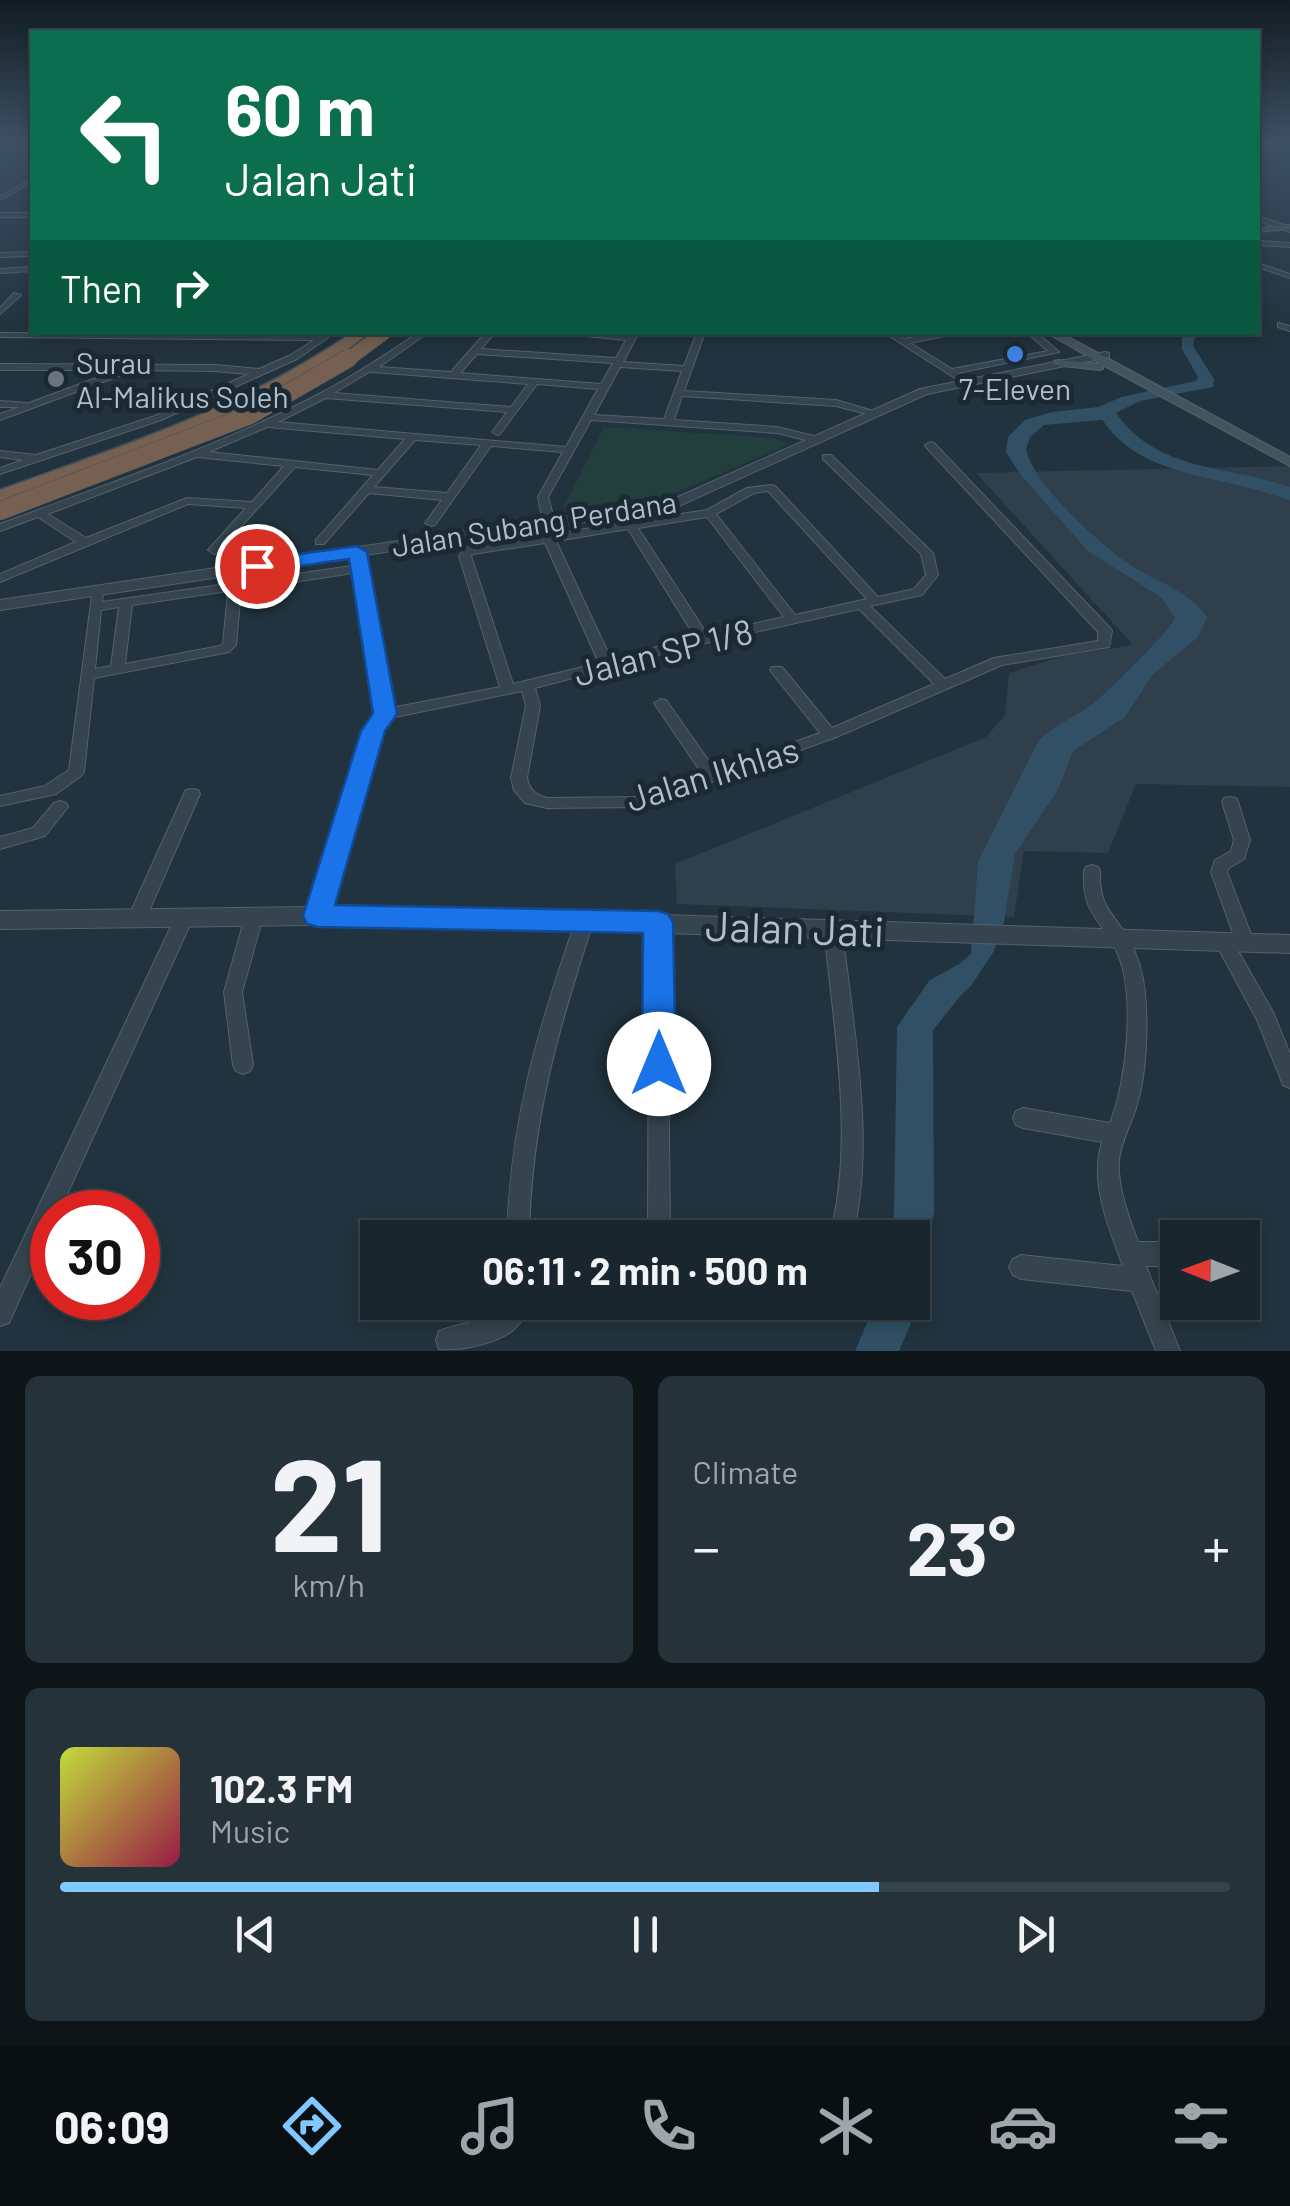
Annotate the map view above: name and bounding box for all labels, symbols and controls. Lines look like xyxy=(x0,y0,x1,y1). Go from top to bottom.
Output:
text: 60 m xyxy=(225,66,375,150)
icon: left xyxy=(60,70,190,200)
text: Jalan Jati xyxy=(225,151,417,205)
icon: right xyxy=(163,260,218,315)
text: Then xyxy=(60,265,143,311)
marker: 7-Eleven xyxy=(1004,343,1026,365)
place label: Surau Al-Malikus Soleh xyxy=(76,344,289,414)
marker: Surau Al-Malikus Soleh xyxy=(45,368,67,390)
place label: 7-Eleven xyxy=(959,370,1071,406)
street label: Jalan Subang Perdana xyxy=(389,483,679,563)
pin xyxy=(215,524,300,609)
icon: arrive xyxy=(230,539,285,594)
street label: Jalan SP 1/8 xyxy=(569,609,757,693)
street label: Jalan Ikhlas xyxy=(621,727,803,819)
street label: Jalan Jati xyxy=(704,899,886,955)
position arrow xyxy=(607,1012,711,1116)
speed limit sign: 30 xyxy=(30,1190,160,1320)
north arrow xyxy=(1160,1220,1260,1320)
map controls xyxy=(1160,1220,1260,1320)
text: 06:11 · 2 min · 500 m xyxy=(482,1247,808,1293)
text: 21 xyxy=(270,1422,388,1578)
text: Climate xyxy=(693,1452,798,1490)
text: 23° xyxy=(906,1501,1016,1591)
text: − xyxy=(693,1513,720,1579)
text: + xyxy=(1202,1513,1230,1579)
text: km/h xyxy=(293,1565,365,1603)
text: 102.3 FM xyxy=(210,1765,353,1811)
text: Music xyxy=(210,1811,290,1849)
icon: previous xyxy=(228,1907,283,1962)
icon: pause xyxy=(618,1907,673,1962)
icon: next xyxy=(1008,1907,1063,1962)
icon: directions xyxy=(277,2091,347,2161)
icon: music xyxy=(455,2091,525,2161)
icon: phone xyxy=(633,2091,703,2161)
icon: climate xyxy=(811,2091,881,2161)
icon: car xyxy=(988,2091,1058,2161)
icon: filters xyxy=(1166,2091,1236,2161)
text: 06:09 xyxy=(54,2099,170,2153)

